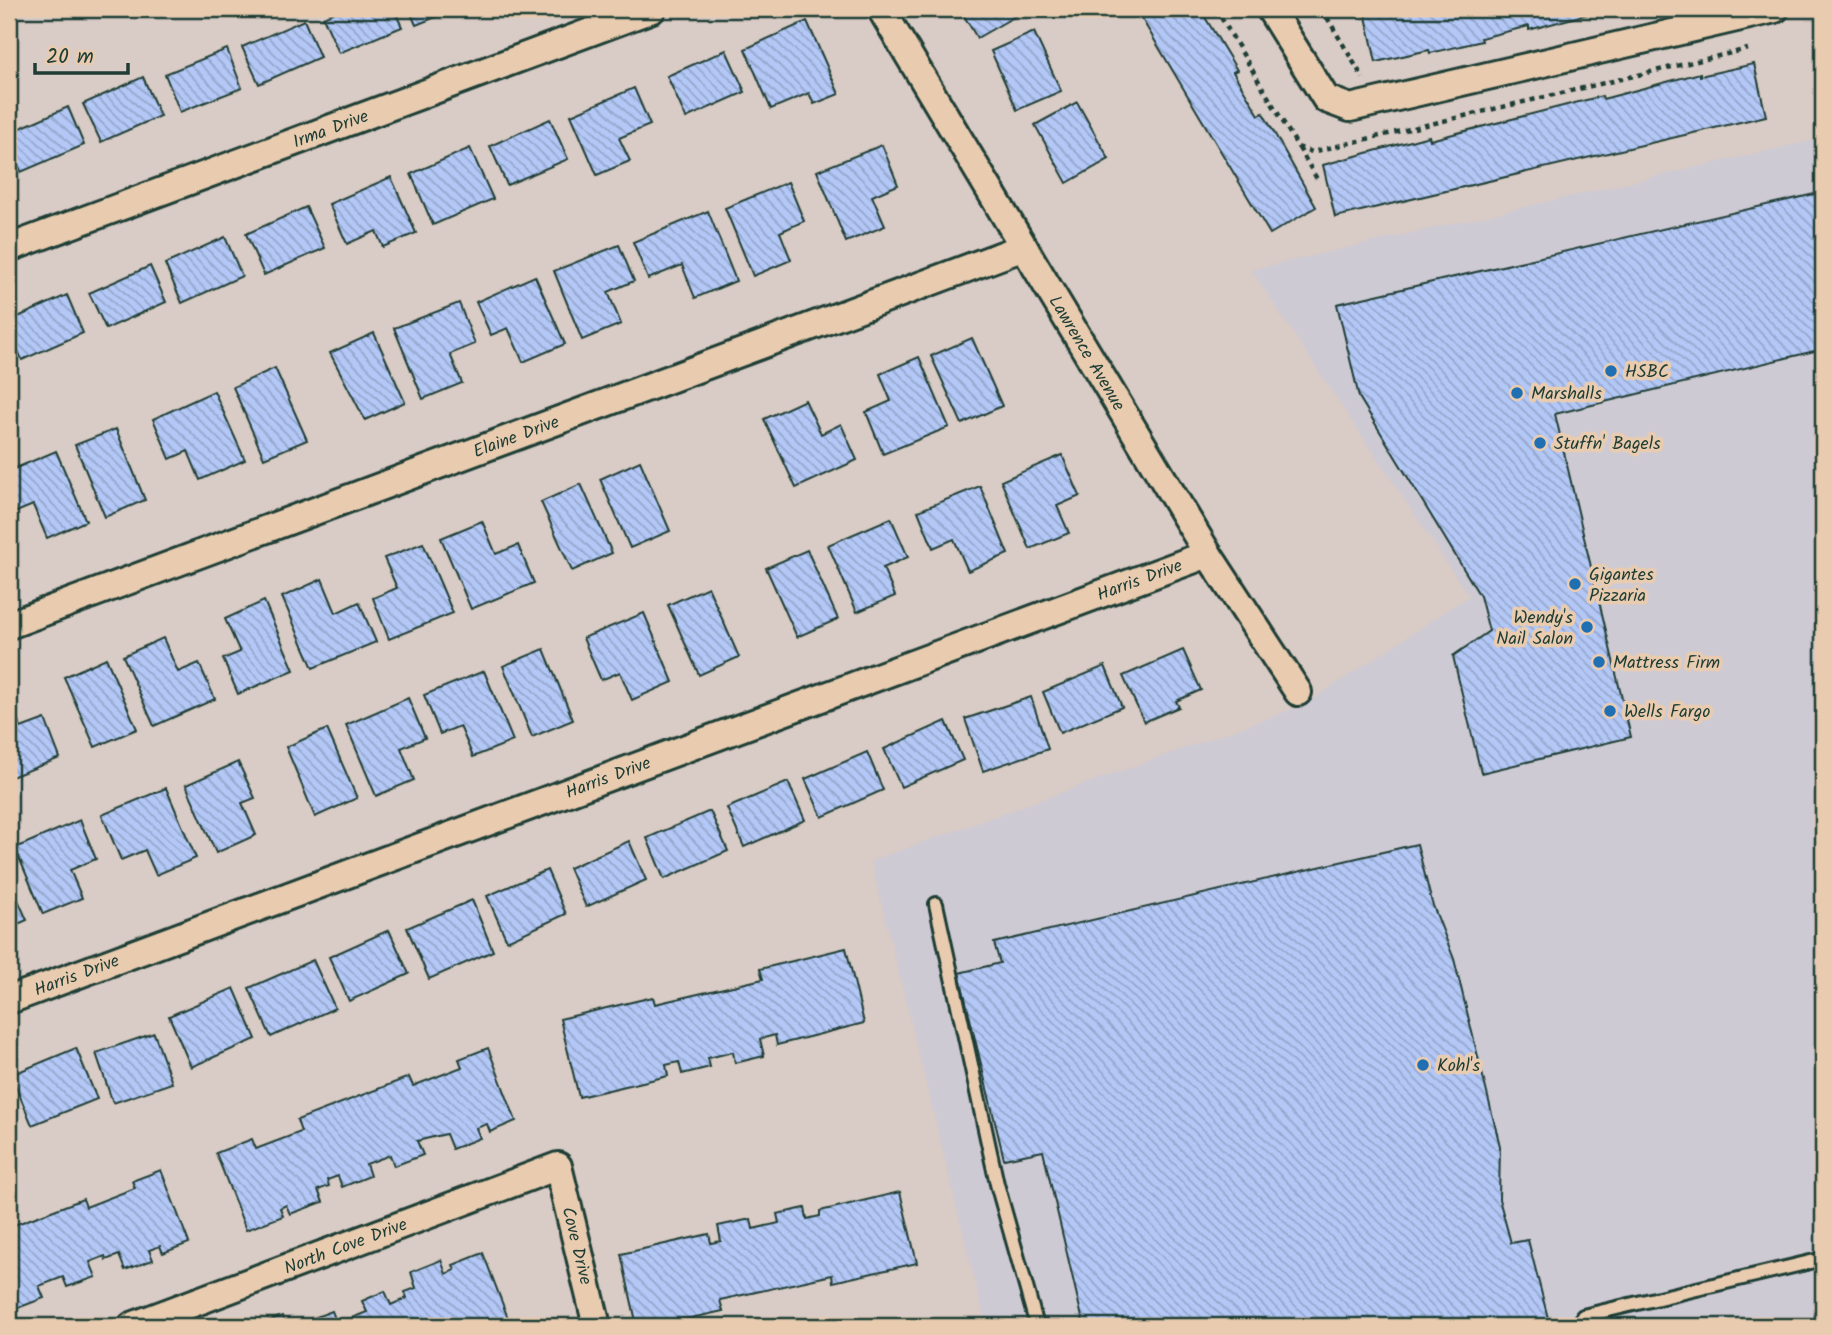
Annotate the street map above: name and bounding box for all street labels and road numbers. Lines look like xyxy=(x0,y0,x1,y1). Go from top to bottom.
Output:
street label: Irma Drive xyxy=(289,103,373,157)
street label: Lawrence Avenue xyxy=(1040,290,1132,417)
street label: Elaine Drive xyxy=(469,408,564,467)
street label: Harris Drive xyxy=(1093,552,1187,610)
street label: Harris Drive xyxy=(562,749,655,808)
street label: Harris Drive xyxy=(30,947,124,1005)
street label: Cove Drive xyxy=(552,1204,599,1288)
street label: North Cove Drive xyxy=(280,1211,412,1284)

